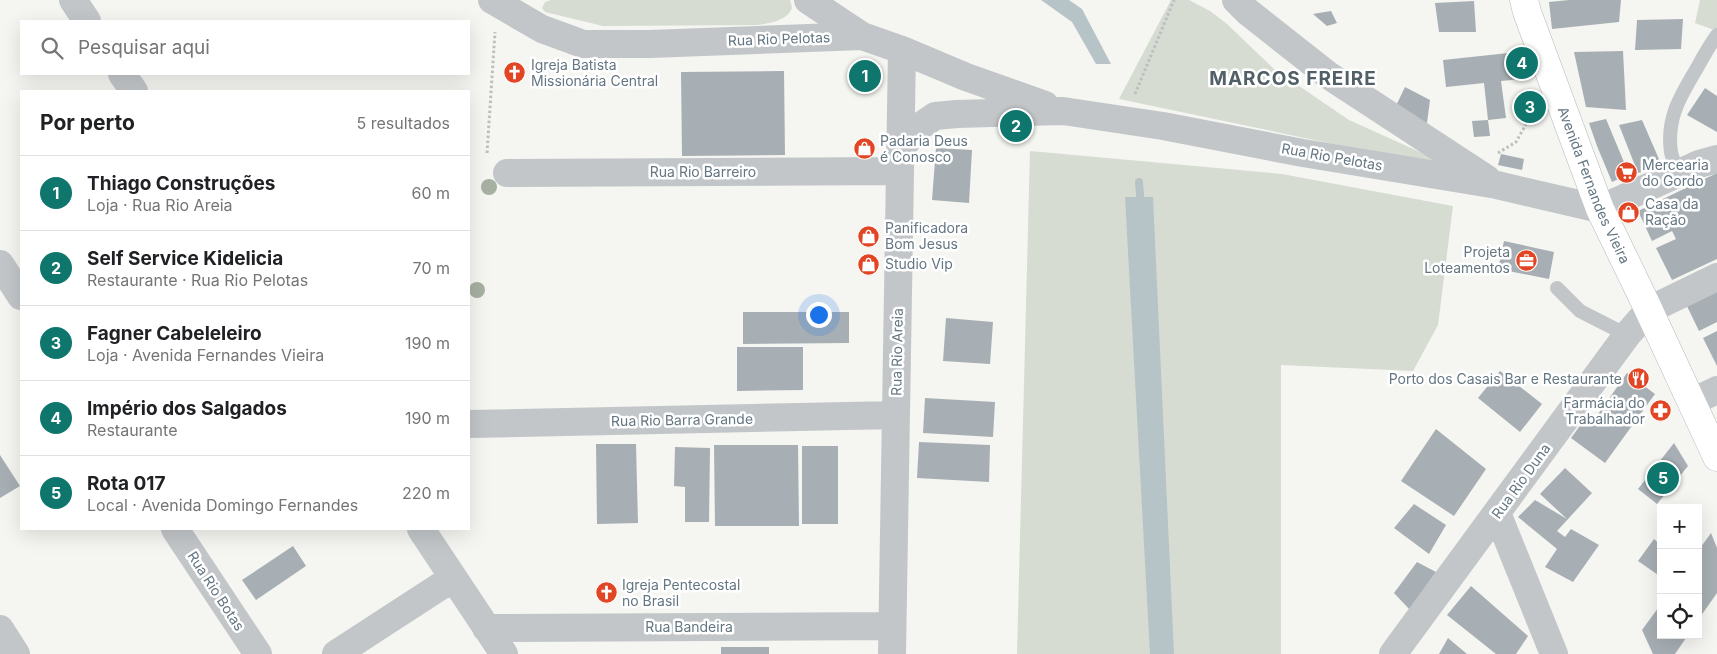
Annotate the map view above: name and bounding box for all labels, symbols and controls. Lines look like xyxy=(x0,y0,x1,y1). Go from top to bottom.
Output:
search box xyxy=(20,20,470,75)
street label: Rua Rio Pelotas xyxy=(727,28,831,49)
icon: search xyxy=(38,34,66,62)
text: Pesquisar aqui xyxy=(78,36,210,59)
pin: 4 xyxy=(1506,44,1538,82)
place label: Igreja Batista Missionária Central xyxy=(531,56,658,89)
pin: 1 xyxy=(849,57,881,95)
church icon: Igreja Batista Missionária Central xyxy=(503,61,527,85)
district label: MARCOS FREIRE xyxy=(1209,67,1377,90)
pin: 3 xyxy=(1514,88,1546,126)
street label: Avenida Fernandes Vieira xyxy=(1555,104,1634,266)
pin: 2 xyxy=(1000,107,1032,145)
text: Por perto xyxy=(40,110,135,135)
text: 5 resultados xyxy=(357,113,450,133)
place label: Padaria Deus é Conosco xyxy=(880,132,968,165)
shop icon: Padaria Deus é Conosco xyxy=(852,137,876,161)
street label: Rua Rio Pelotas xyxy=(1280,139,1384,174)
place label: Mercearia do Gordo xyxy=(1642,156,1709,189)
supermarket icon: Mercearia do Gordo xyxy=(1614,161,1638,185)
street label: Rua Rio Barreiro xyxy=(650,163,756,180)
text: Thiago Construções xyxy=(87,172,275,195)
text: 1 xyxy=(53,183,59,203)
text: 60 m xyxy=(411,183,450,203)
text: Loja · Rua Rio Areia xyxy=(87,195,233,215)
place label: Casa da Ração xyxy=(1645,195,1699,228)
shop icon: Casa da Ração xyxy=(1617,200,1641,224)
place label: Panificadora Bom Jesus xyxy=(885,219,968,252)
shop icon: Panificadora Bom Jesus xyxy=(857,224,881,248)
place label: Projeta Loteamentos xyxy=(1424,243,1510,276)
text: Self Service Kidelicia xyxy=(87,247,283,270)
office icon: Projeta Loteamentos xyxy=(1514,248,1538,272)
shop icon: Studio Vip xyxy=(857,252,881,276)
place label: Studio Vip xyxy=(885,255,953,272)
text: 2 xyxy=(51,258,61,278)
text: 70 m xyxy=(413,258,450,278)
text: Restaurante · Rua Rio Pelotas xyxy=(87,270,308,290)
your location xyxy=(806,302,832,328)
street label: Rua Rio Areia xyxy=(887,308,906,396)
text: Fagner Cabeleleiro xyxy=(87,322,262,345)
text: 3 xyxy=(51,333,61,353)
text: 190 m xyxy=(405,333,450,353)
text: Loja · Avenida Fernandes Vieira xyxy=(87,345,324,365)
restaurant icon: Porto dos Casais Bar e Restaurante xyxy=(1626,367,1650,391)
place label: Porto dos Casais Bar e Restaurante xyxy=(1389,370,1622,387)
place label: Farmácia do Trabalhador xyxy=(1563,394,1645,427)
text: Império dos Salgados xyxy=(87,397,287,420)
pharmacy icon: Farmácia do Trabalhador xyxy=(1649,399,1673,423)
text: 4 xyxy=(51,408,61,428)
text: 190 m xyxy=(405,408,450,428)
street label: Rua Rio Barra Grande xyxy=(611,410,753,429)
text: Restaurante xyxy=(87,420,177,440)
street label: Rua Rio Duna xyxy=(1488,440,1553,521)
pin: 5 xyxy=(1647,459,1679,497)
text: Rota 017 xyxy=(87,472,166,495)
text: 5 xyxy=(51,483,61,503)
text: 220 m xyxy=(402,483,450,503)
text: Local · Avenida Domingo Fernandes xyxy=(87,495,358,515)
map controls xyxy=(1657,504,1702,639)
button: + xyxy=(1657,504,1702,549)
street label: Rua Rio Botas xyxy=(184,548,248,634)
button: − xyxy=(1657,549,1702,594)
place label: Igreja Pentecostal no Brasil xyxy=(622,576,740,609)
church icon: Igreja Pentecostal no Brasil xyxy=(594,581,618,605)
button: locate xyxy=(1657,594,1702,639)
street label: Rua Bandeira xyxy=(645,618,733,635)

